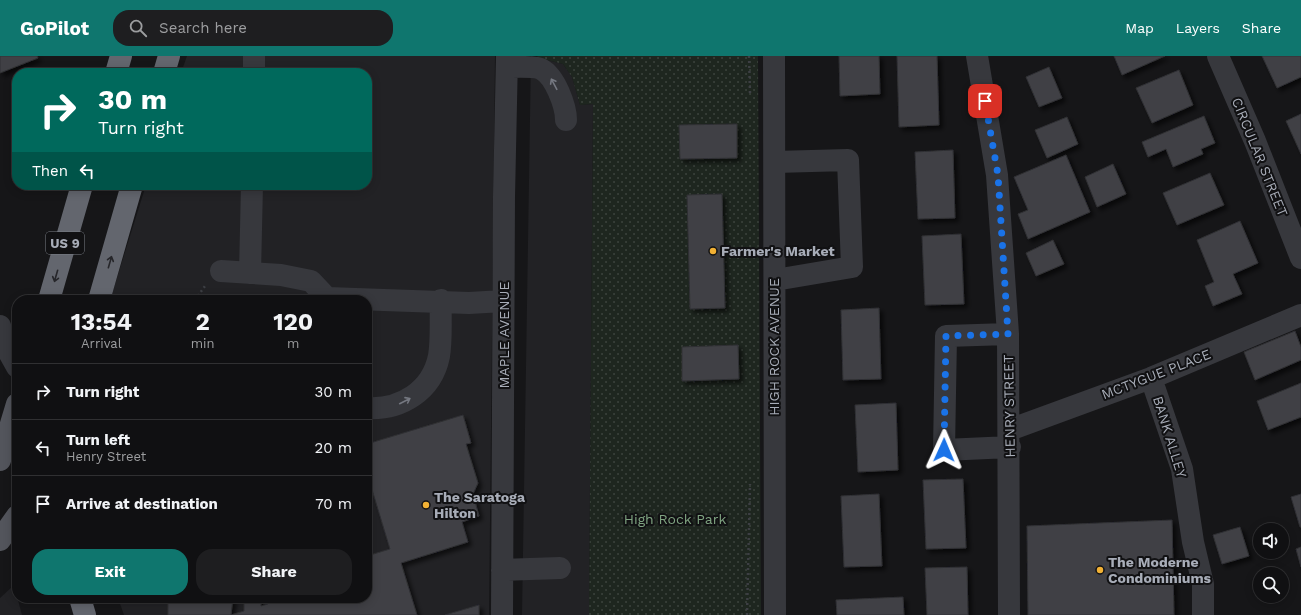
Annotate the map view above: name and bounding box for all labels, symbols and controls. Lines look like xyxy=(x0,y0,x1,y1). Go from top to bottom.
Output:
search box xyxy=(113,10,393,46)
text: GoPilot xyxy=(20,17,89,40)
icon: search xyxy=(127,17,149,39)
text: Search here xyxy=(159,19,247,37)
text: Map xyxy=(1125,20,1154,36)
text: Layers xyxy=(1176,20,1220,36)
text: Share xyxy=(1242,20,1281,36)
one-way arrow xyxy=(550,78,558,90)
text: 30 m xyxy=(98,83,167,116)
icon: right xyxy=(32,84,84,136)
pin xyxy=(968,84,1002,118)
icon: arrive xyxy=(974,90,996,112)
street label: CIRCULAR STREET xyxy=(1229,95,1291,219)
text: Turn right xyxy=(98,117,184,138)
icon: left xyxy=(76,160,98,182)
text: Then xyxy=(32,162,68,180)
road number: US 9 xyxy=(46,232,84,254)
place label: Farmer's Market xyxy=(721,243,835,259)
marker: Farmer's Market xyxy=(708,246,718,256)
one-way arrow xyxy=(107,256,114,269)
one-way arrow xyxy=(52,270,59,283)
street label: HIGH ROCK AVENUE xyxy=(766,278,782,416)
street label: MAPLE AVENUE xyxy=(496,282,512,388)
text: 13:54 xyxy=(71,308,132,336)
text: 2 xyxy=(195,308,210,336)
text: 120 xyxy=(273,308,313,336)
text: Arrival xyxy=(81,336,122,351)
text: min xyxy=(191,336,215,351)
text: m xyxy=(287,336,299,351)
street label: MCTYGUE PLACE xyxy=(1099,346,1213,402)
street label: HENRY STREET xyxy=(1000,354,1018,458)
icon: right xyxy=(32,381,54,403)
text: Turn right xyxy=(66,383,139,401)
text: 30 m xyxy=(315,383,352,401)
street label: BANK ALLEY xyxy=(1150,394,1190,480)
one-way arrow xyxy=(398,397,410,404)
position arrow xyxy=(923,429,965,471)
text: Turn left xyxy=(66,431,130,449)
icon: left xyxy=(32,437,54,459)
text: 20 m xyxy=(315,439,352,457)
text: Henry Street xyxy=(66,449,146,464)
place label: The Saratoga Hilton xyxy=(434,489,526,521)
icon: arrive xyxy=(32,493,54,515)
text: Arrive at destination xyxy=(66,495,218,513)
text: 70 m xyxy=(315,495,352,513)
marker: The Saratoga Hilton xyxy=(421,500,431,510)
park label: High Rock Park xyxy=(624,511,726,527)
map controls xyxy=(1253,523,1289,603)
button: sound xyxy=(1253,523,1289,559)
button: Exit xyxy=(32,549,188,595)
button: Share xyxy=(196,549,352,595)
place label: The Moderne Condominiums xyxy=(1108,554,1212,586)
marker: The Moderne Condominiums xyxy=(1095,565,1105,575)
button: search xyxy=(1253,567,1289,603)

